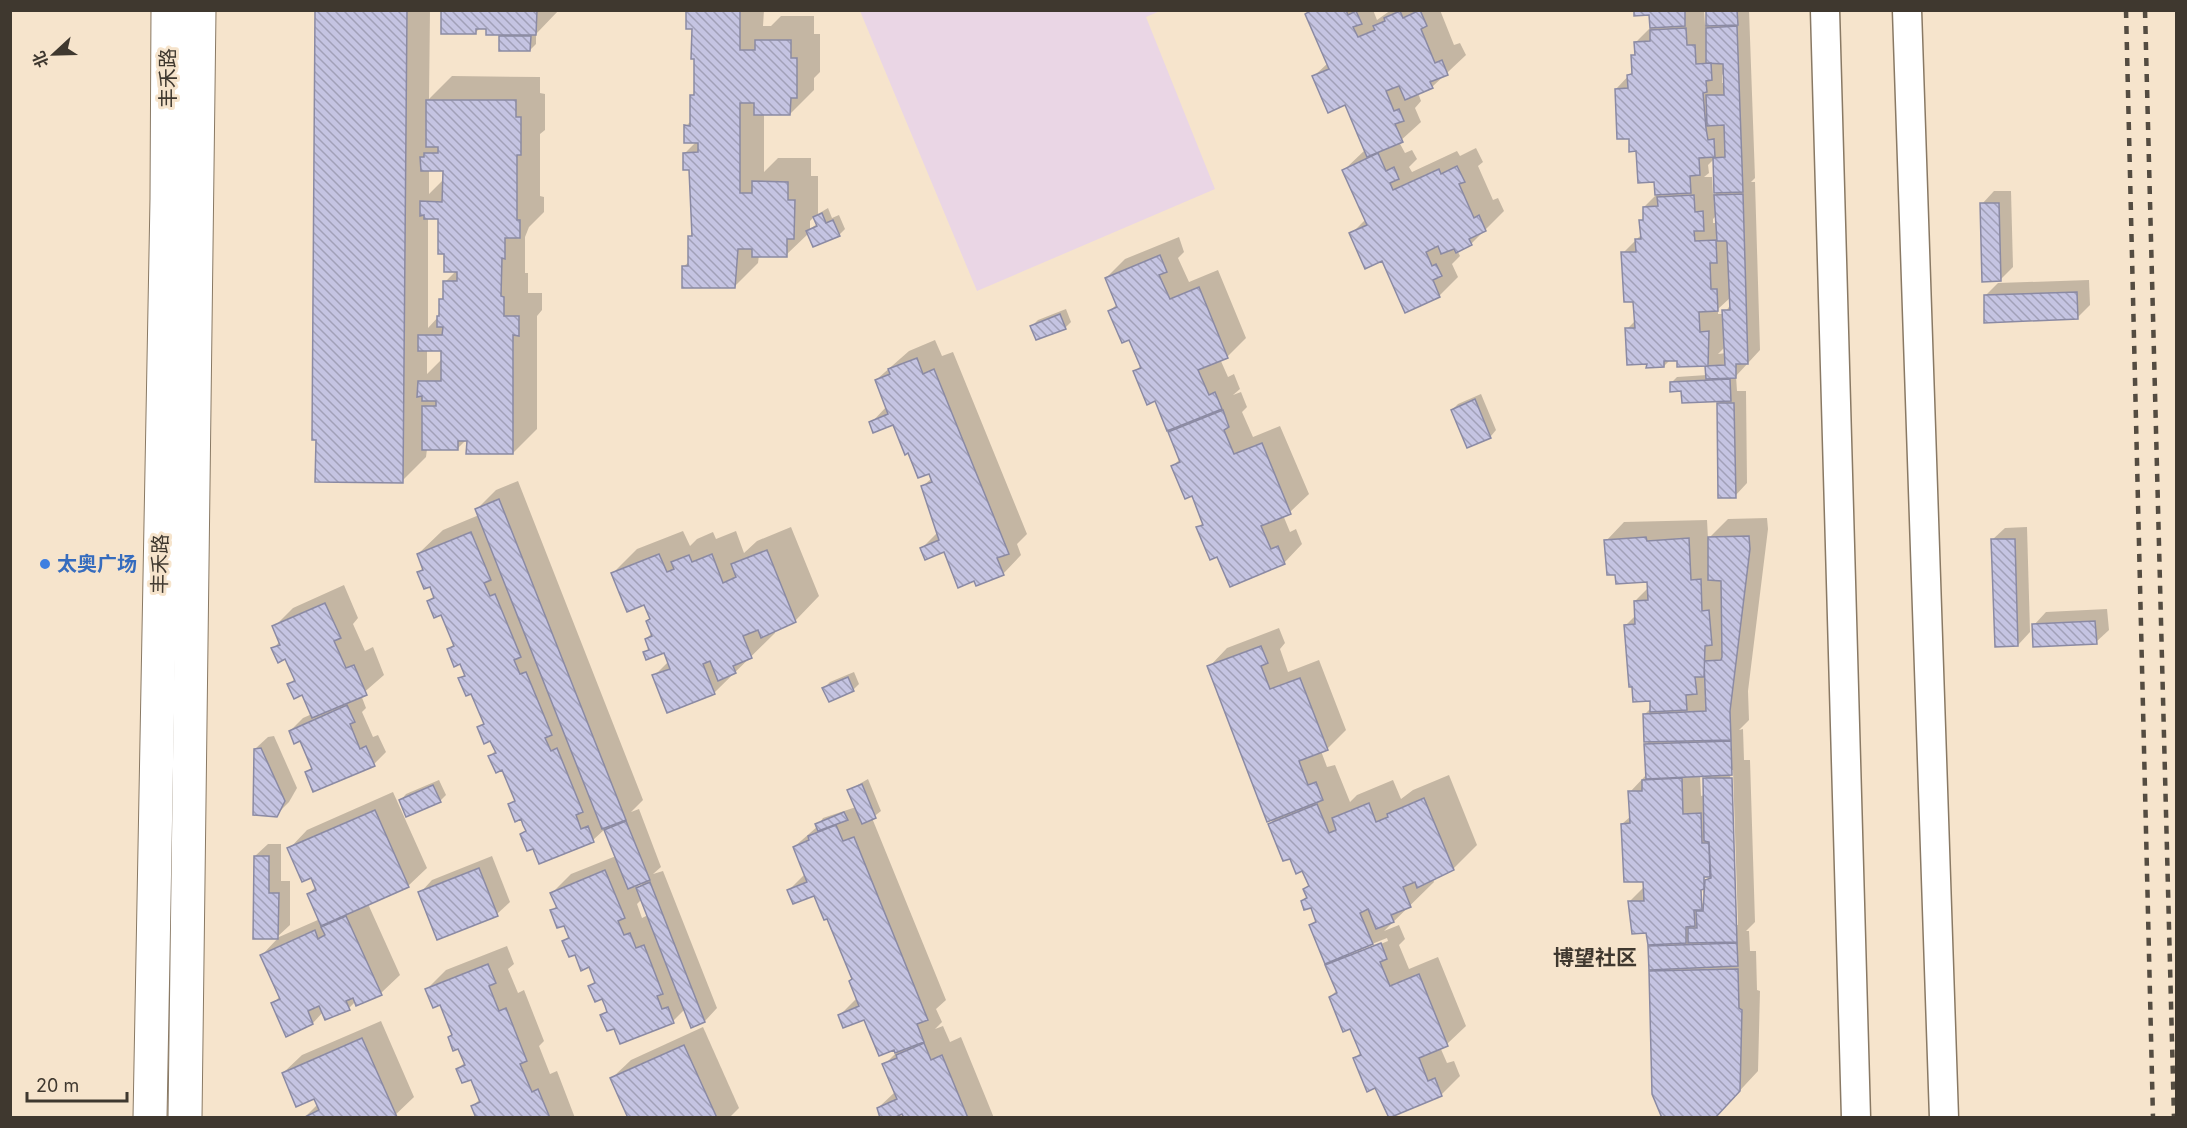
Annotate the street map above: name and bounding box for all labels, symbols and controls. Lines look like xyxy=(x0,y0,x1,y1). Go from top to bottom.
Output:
north arrow xyxy=(24,24,84,84)
text: 北 xyxy=(28,48,52,71)
street label: 丰禾路 xyxy=(156,48,180,108)
street label: 丰禾路 xyxy=(147,534,173,594)
place label: 太奥广场 xyxy=(57,552,137,576)
marker: 太奥广场 xyxy=(38,557,52,571)
district label: 博望社区 xyxy=(1553,945,1637,970)
scale bar xyxy=(27,1065,128,1103)
text: 20 m xyxy=(36,1075,79,1096)

